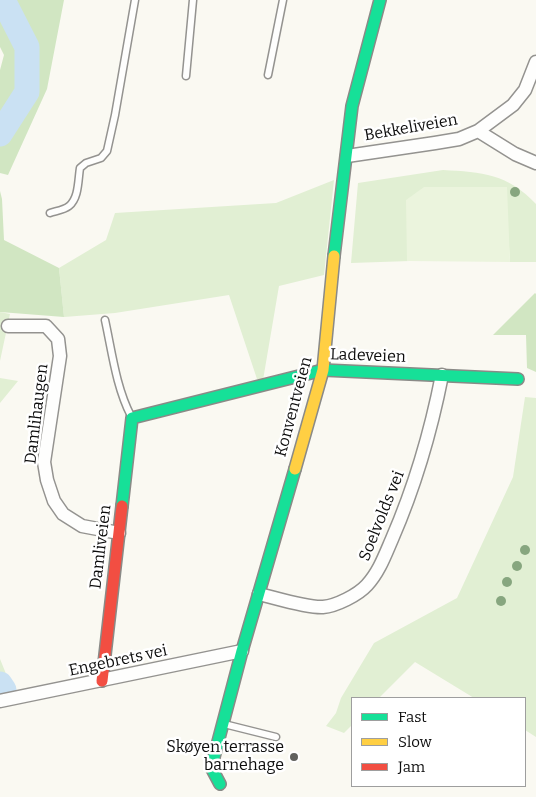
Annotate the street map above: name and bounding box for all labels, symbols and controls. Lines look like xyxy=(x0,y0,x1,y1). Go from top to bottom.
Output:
street label: Bekkeliveien xyxy=(363,110,459,146)
street label: Ladeveien xyxy=(330,345,406,367)
street label: Konventveien xyxy=(271,355,317,459)
street label: Damlihaugen xyxy=(21,363,53,465)
street label: Soelvolds vei xyxy=(355,468,409,564)
street label: Damliveien xyxy=(86,504,116,590)
street label: Engebrets vei xyxy=(67,641,169,681)
legend xyxy=(351,697,526,787)
text: Fast xyxy=(398,708,427,726)
text: Slow xyxy=(398,733,432,751)
place label: Skøyen terrasse barnehage xyxy=(166,738,284,776)
marker: Skøyen terrasse barnehage xyxy=(288,751,300,763)
text: Jam xyxy=(398,758,425,776)

